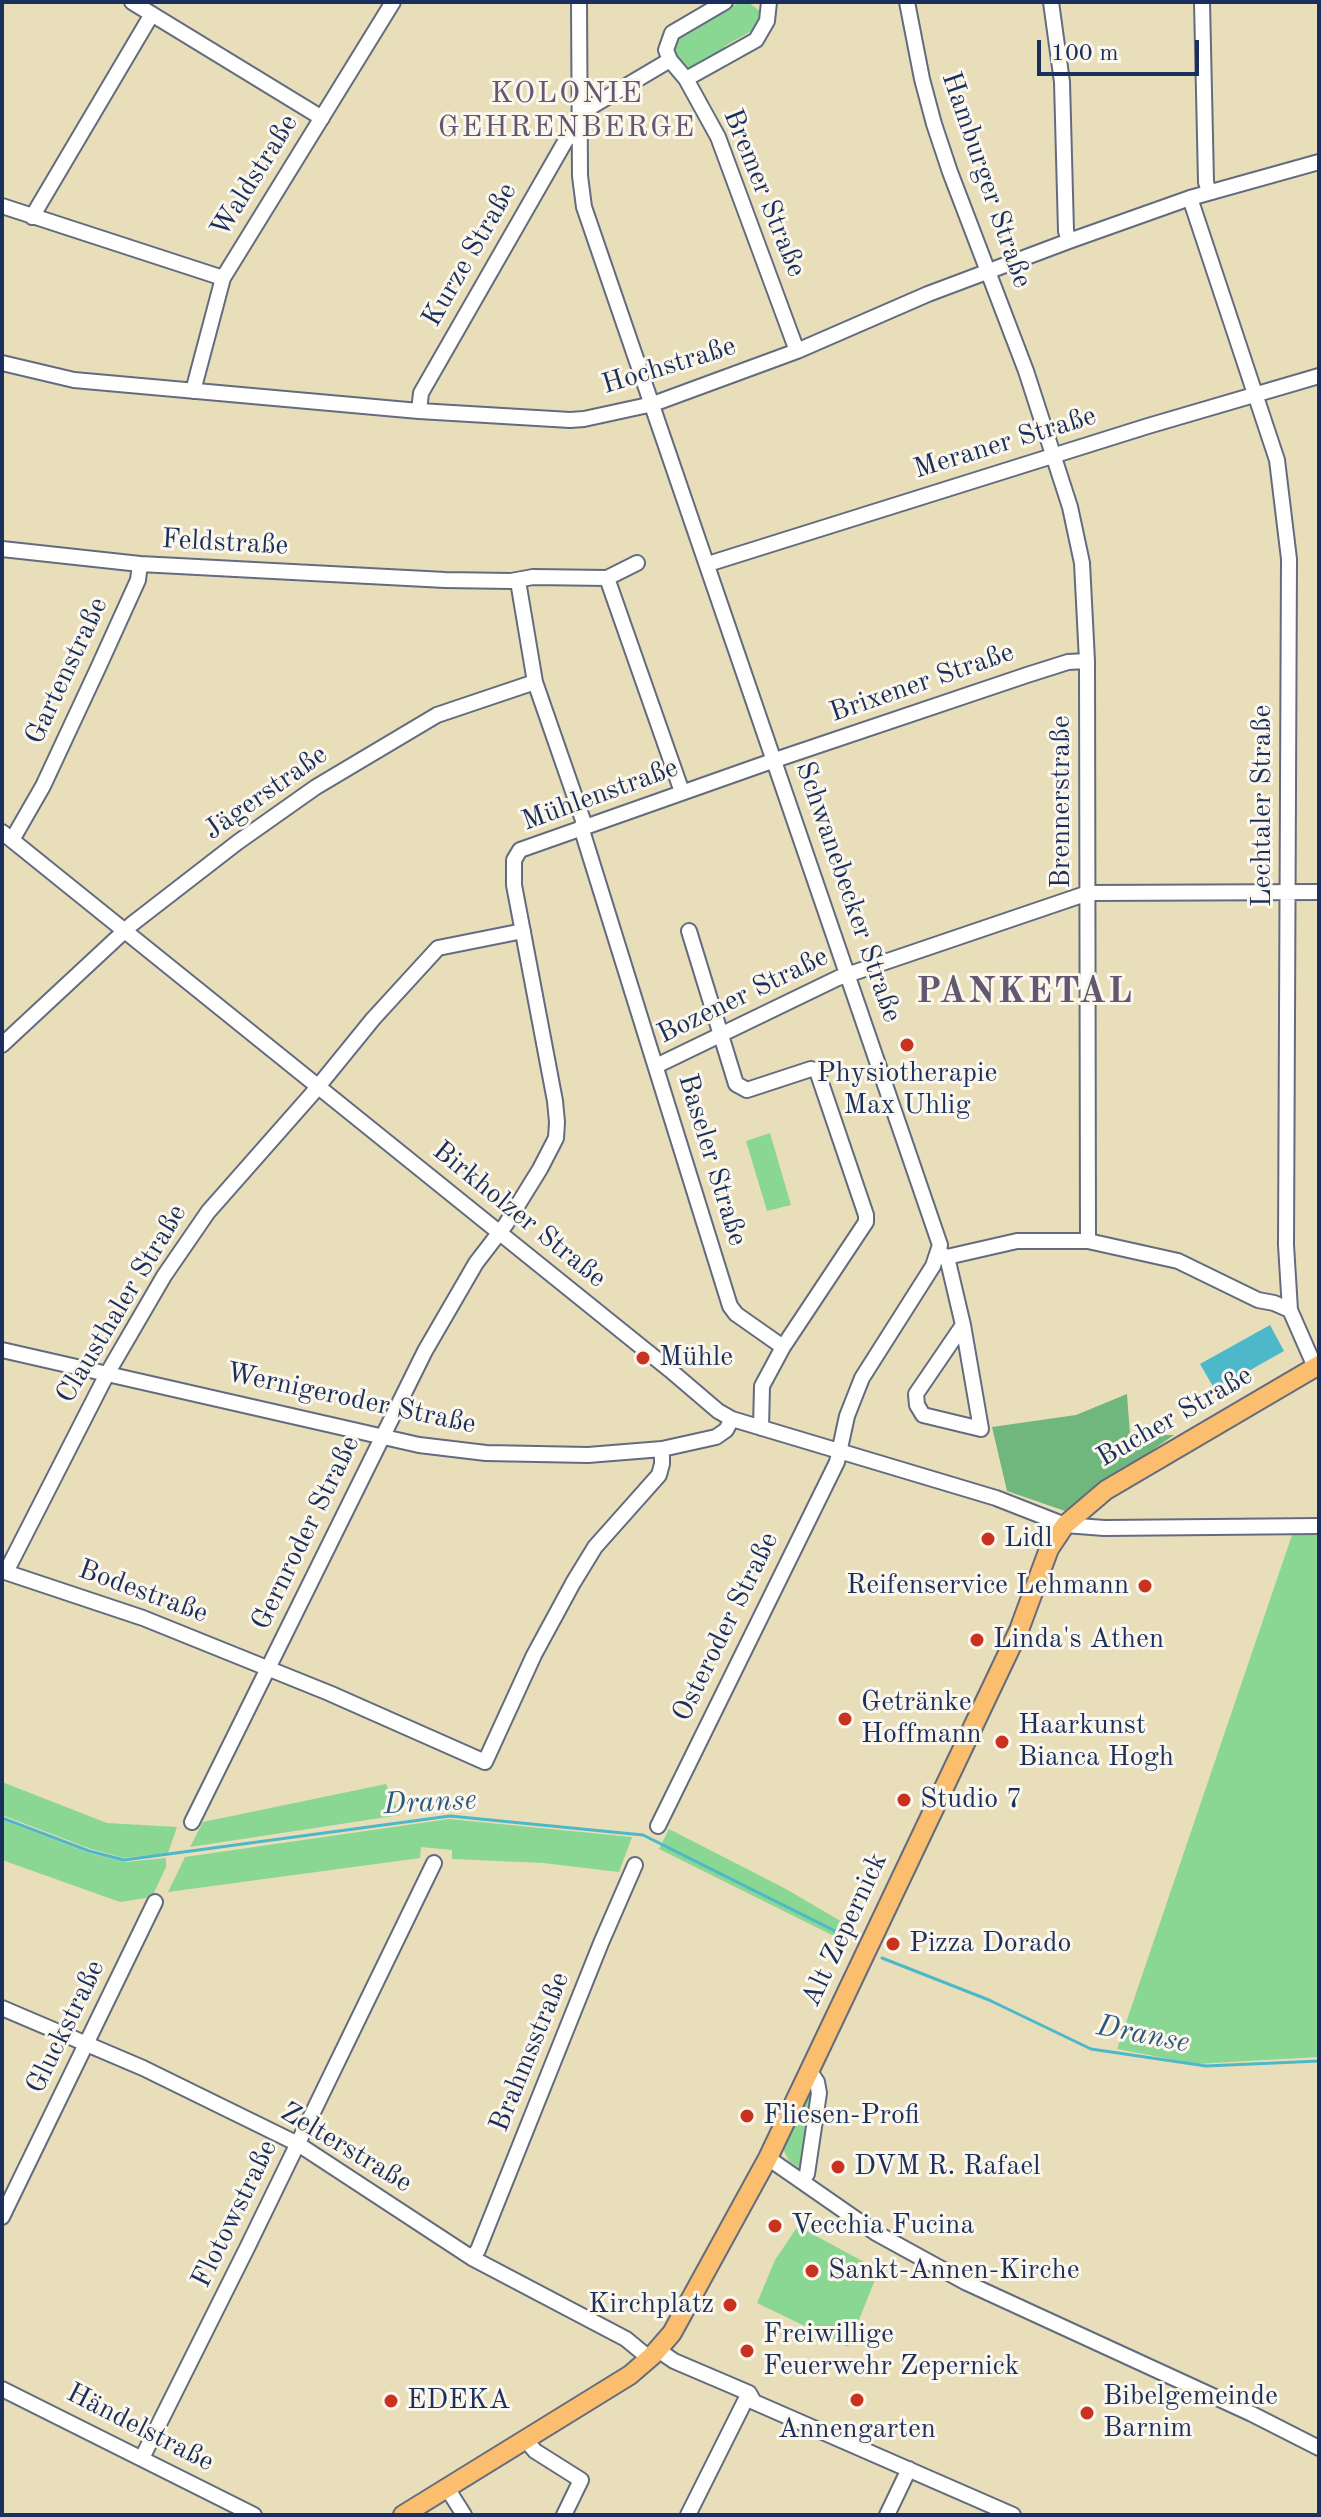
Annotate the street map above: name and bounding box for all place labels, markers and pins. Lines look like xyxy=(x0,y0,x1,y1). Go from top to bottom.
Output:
marker: Physiotherapie Max Uhlig xyxy=(898,1036,916,1054)
place label: Physiotherapie Max Uhlig xyxy=(817,1057,997,1123)
place label: Mühle xyxy=(659,1341,733,1375)
marker: Mühle xyxy=(634,1349,652,1367)
place label: Lidl xyxy=(1004,1522,1052,1556)
marker: Lidl xyxy=(979,1530,997,1548)
place label: Reifenservice Lehmann xyxy=(846,1569,1129,1603)
marker: Reifenservice Lehmann xyxy=(1136,1577,1154,1595)
place label: Linda's Athen xyxy=(993,1623,1164,1657)
marker: Linda's Athen xyxy=(968,1631,986,1649)
place label: Getränke Hoffmann xyxy=(861,1686,982,1752)
place label: Haarkunst Bianca Hogh xyxy=(1018,1709,1174,1775)
marker: Getränke Hoffmann xyxy=(836,1710,854,1728)
marker: Haarkunst Bianca Hogh xyxy=(993,1733,1011,1751)
place label: Studio 7 xyxy=(920,1783,1022,1817)
marker: Studio 7 xyxy=(895,1791,913,1809)
place label: Pizza Dorado xyxy=(909,1927,1071,1961)
marker: Pizza Dorado xyxy=(884,1935,902,1953)
place label: Fliesen-Profi xyxy=(763,2099,920,2133)
marker: Fliesen-Profi xyxy=(738,2107,756,2125)
place label: DVM R. Rafael xyxy=(854,2150,1041,2184)
marker: DVM R. Rafael xyxy=(829,2158,847,2176)
place label: Vecchia Fucina xyxy=(791,2209,974,2243)
marker: Vecchia Fucina xyxy=(766,2217,784,2235)
place label: Sankt-Annen-Kirche xyxy=(828,2254,1080,2288)
marker: Sankt-Annen-Kirche xyxy=(803,2262,821,2280)
place label: Kirchplatz xyxy=(588,2288,714,2322)
marker: Kirchplatz xyxy=(721,2296,739,2314)
place label: Freiwillige Feuerwehr Zepernick xyxy=(763,2318,1019,2384)
marker: Freiwillige Feuerwehr Zepernick xyxy=(738,2342,756,2360)
place label: Bibelgemeinde Barnim xyxy=(1103,2380,1278,2446)
place label: EDEKA xyxy=(407,2384,510,2418)
marker: Annengarten xyxy=(848,2391,866,2409)
marker: EDEKA xyxy=(382,2392,400,2410)
marker: Bibelgemeinde Barnim xyxy=(1078,2404,1096,2422)
place label: Annengarten xyxy=(778,2413,936,2447)

